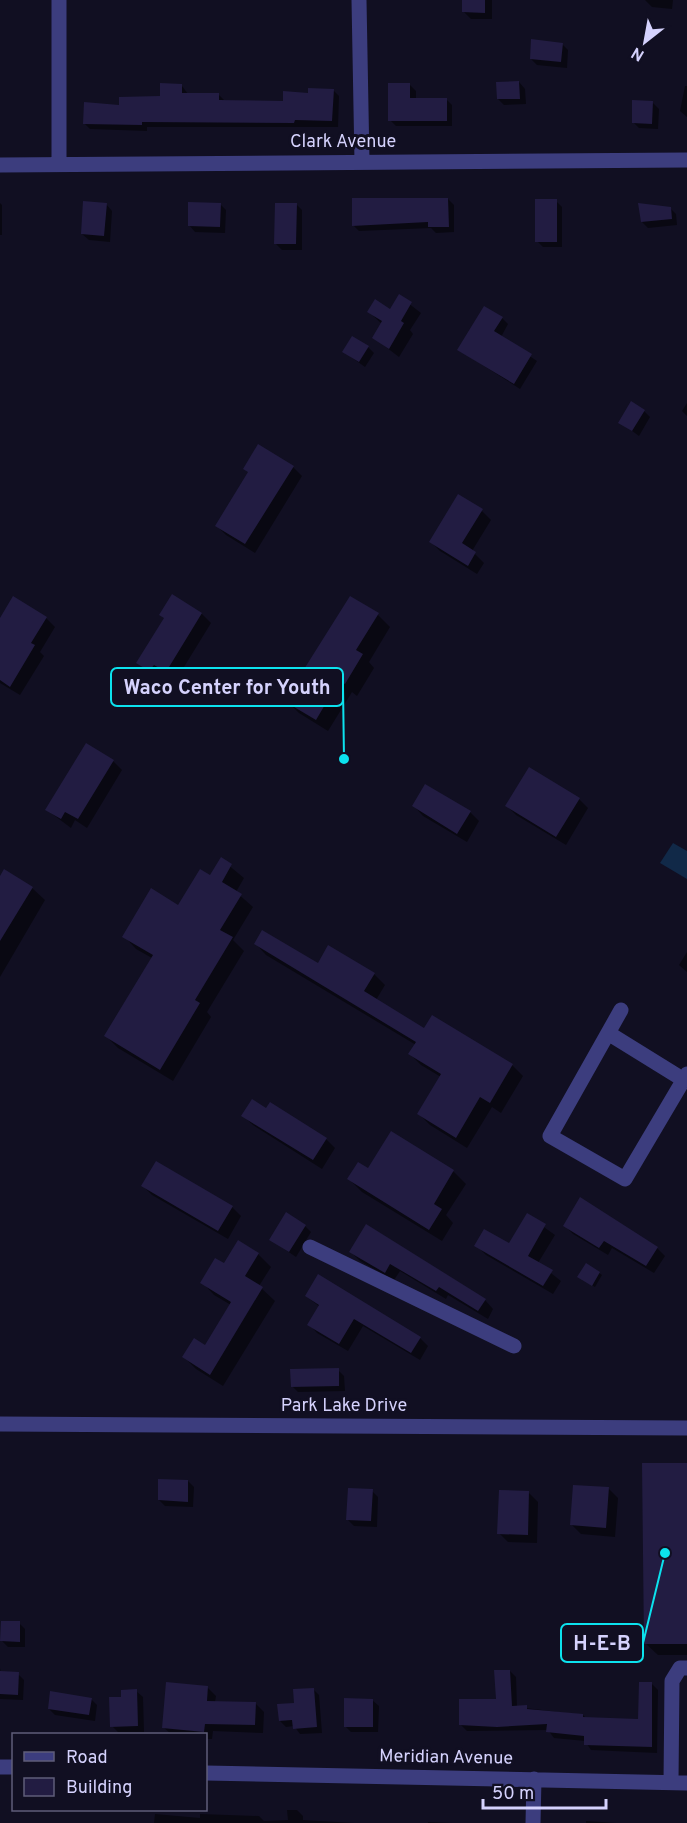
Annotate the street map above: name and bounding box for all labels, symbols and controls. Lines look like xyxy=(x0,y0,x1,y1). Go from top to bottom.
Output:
north arrow xyxy=(615,12,675,72)
text: N xyxy=(628,42,648,65)
street label: Clark Avenue xyxy=(290,131,396,154)
callout: Waco Center for Youth xyxy=(111,668,343,706)
text: Waco Center for Youth xyxy=(124,676,330,702)
street label: Park Lake Drive xyxy=(281,1395,407,1418)
callout: H-E-B xyxy=(561,1624,643,1662)
text: H-E-B xyxy=(573,1632,631,1658)
legend xyxy=(12,1733,207,1811)
street label: Meridian Avenue xyxy=(379,1745,513,1771)
text: Road xyxy=(66,1747,108,1770)
scale bar xyxy=(483,1772,606,1810)
text: Building xyxy=(66,1777,132,1800)
text: 50 m xyxy=(492,1783,534,1806)

